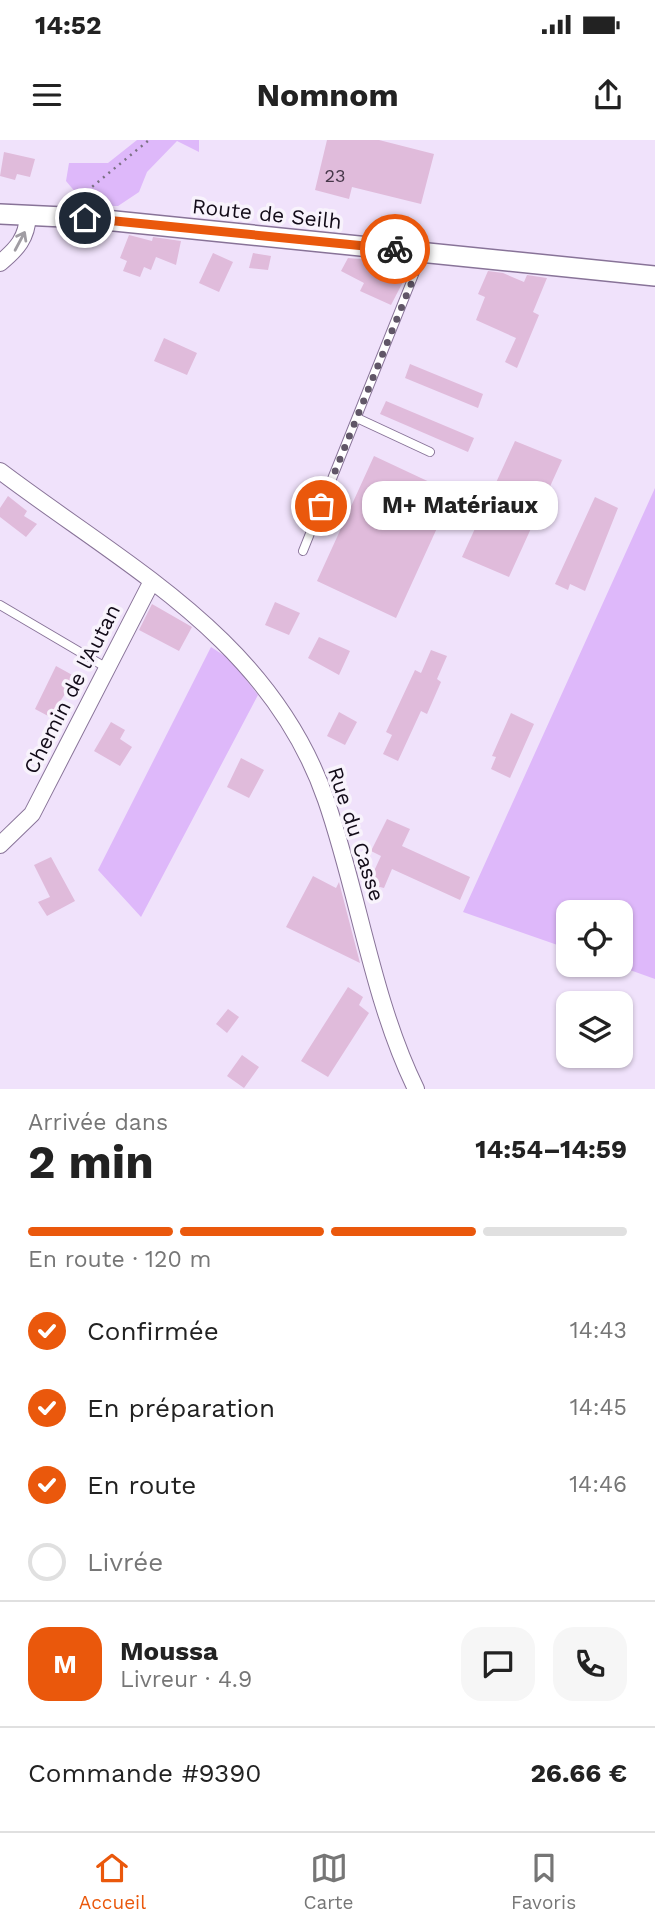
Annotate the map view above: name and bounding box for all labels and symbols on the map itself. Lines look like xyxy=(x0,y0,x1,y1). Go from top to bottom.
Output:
house number: 23 xyxy=(325,165,346,186)
pin xyxy=(55,188,115,248)
street label: Route de Seilh xyxy=(191,193,343,234)
courier xyxy=(360,214,430,284)
one-way arrow xyxy=(14,231,28,251)
pin xyxy=(291,476,351,536)
callout: M+ Matériaux xyxy=(363,482,559,530)
street label: Chemin de l'Autan xyxy=(18,600,125,778)
street label: Rue du Casse xyxy=(323,764,390,904)

